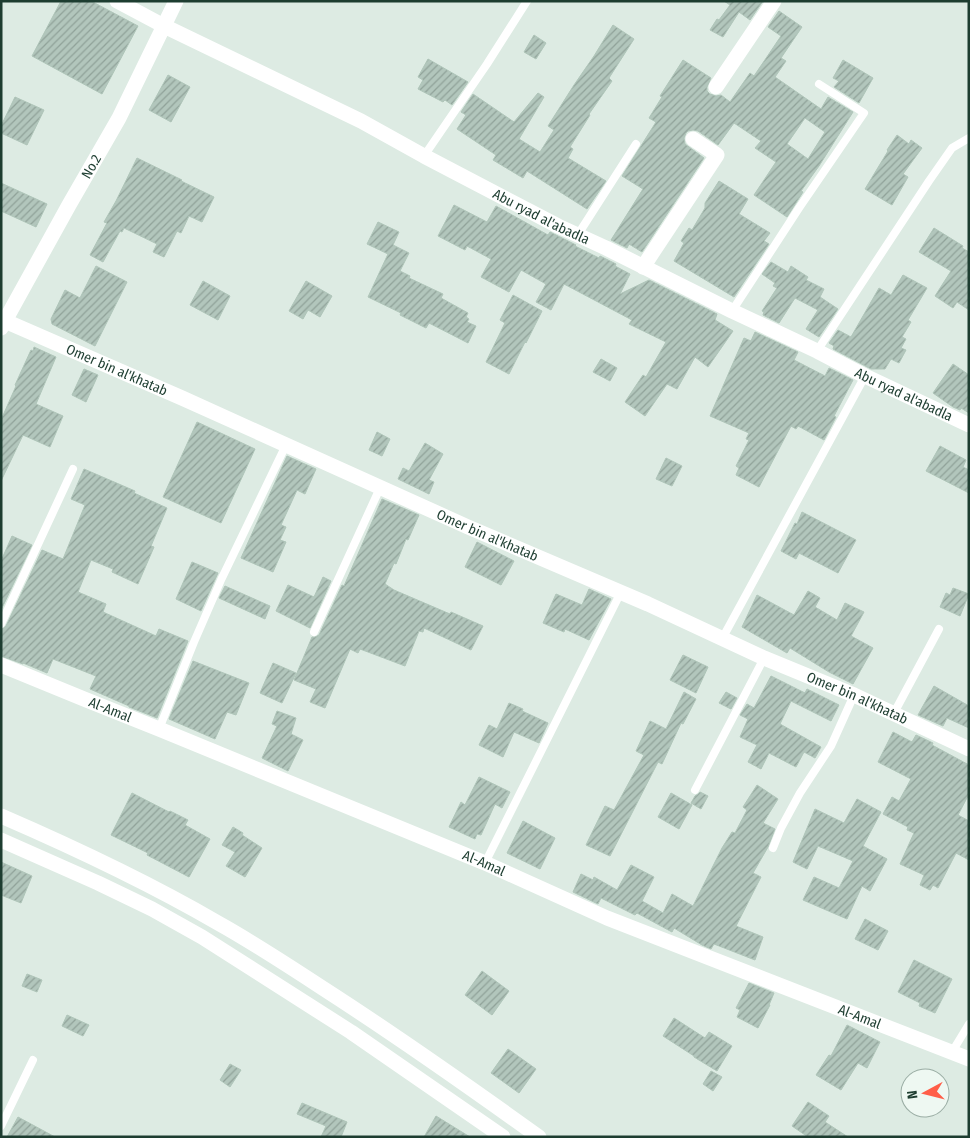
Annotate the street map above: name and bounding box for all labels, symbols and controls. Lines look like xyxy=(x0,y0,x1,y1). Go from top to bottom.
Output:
street label: No.2 xyxy=(78,151,105,181)
street label: Abu ryad al'abadla xyxy=(490,185,592,248)
street label: Omer bin al'khatab xyxy=(63,340,170,399)
street label: Abu ryad al'abadla xyxy=(852,364,956,425)
street label: Omer bin al'khatab xyxy=(434,506,541,565)
street label: Omer bin al'khatab xyxy=(804,668,911,728)
street label: Al-Amal xyxy=(86,693,134,726)
street label: Al-Amal xyxy=(460,846,508,880)
street label: Al-Amal xyxy=(836,1000,884,1033)
north arrow xyxy=(900,1068,950,1118)
text: N xyxy=(904,1089,922,1100)

